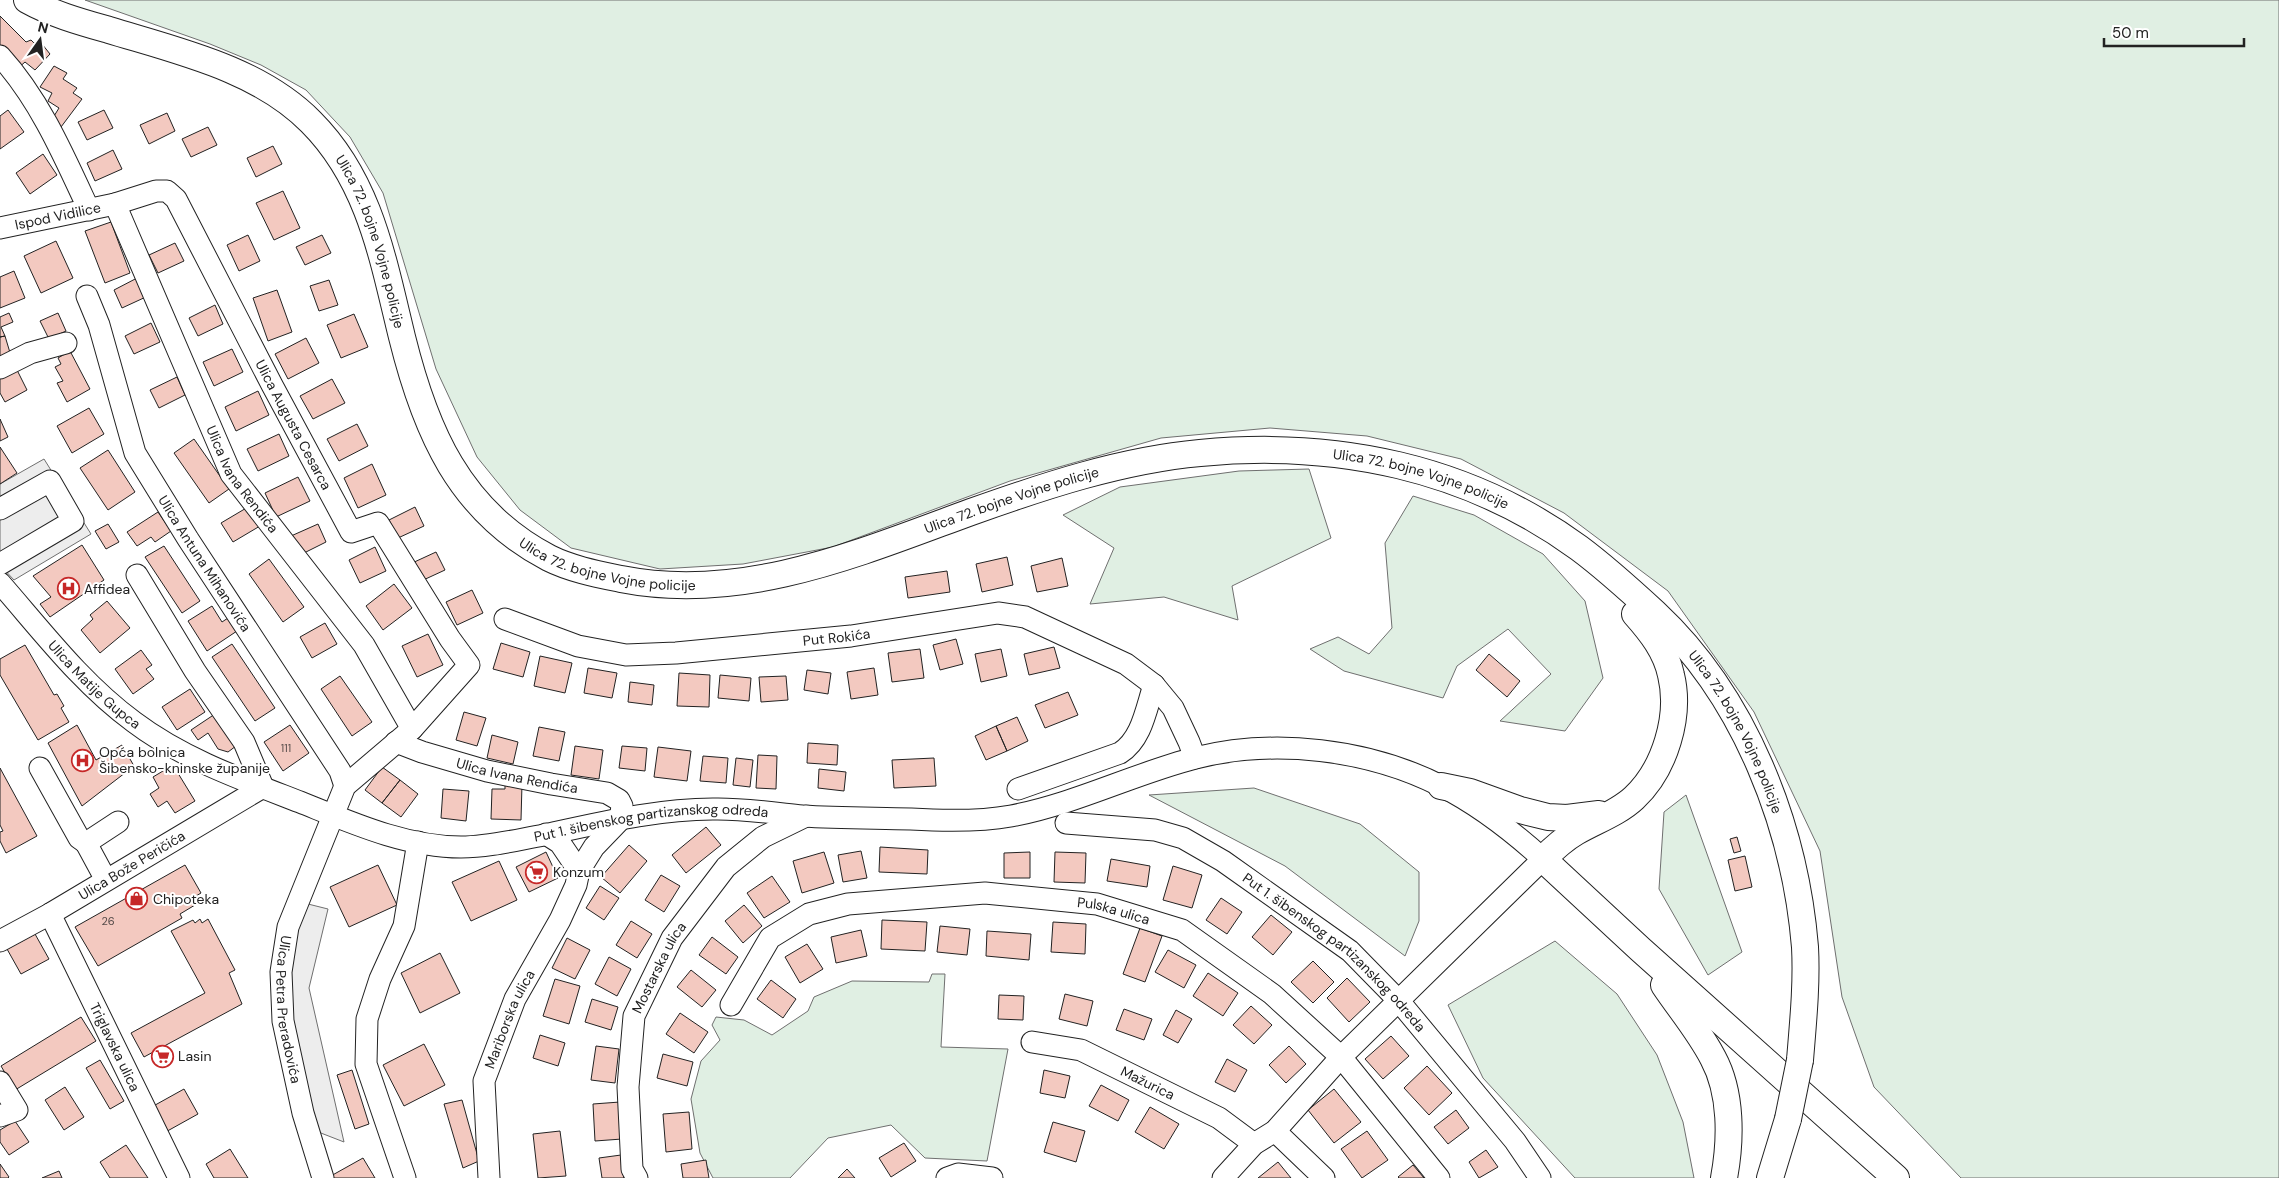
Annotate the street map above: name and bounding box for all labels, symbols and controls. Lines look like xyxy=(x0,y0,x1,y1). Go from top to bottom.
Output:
north arrow xyxy=(15,15,65,65)
scale bar xyxy=(2104,15,2244,47)
text: N xyxy=(36,17,50,37)
text: 50 m xyxy=(2112,23,2149,43)
street label: Ulica 72. bojne Vojne policije xyxy=(332,151,409,330)
street label: Ispod Vidilice xyxy=(13,198,102,234)
street label: Ulica Augusta Cesarca xyxy=(251,357,336,493)
street label: Ulica Ivana Rendića xyxy=(202,423,282,537)
street label: Ulica 72. bojne Vojne policije xyxy=(1332,445,1512,513)
street label: Ulica 72. bojne Vojne policije xyxy=(922,463,1101,538)
street label: Ulica Antuna Mihanovića xyxy=(154,492,255,635)
street label: Ulica 72. bojne Vojne policije xyxy=(516,533,696,594)
hospital icon: Affidea xyxy=(56,577,80,601)
place label: Affidea xyxy=(84,580,130,598)
street label: Put Rokića xyxy=(802,624,871,650)
street label: Ulica Matije Gupca xyxy=(44,637,144,733)
street label: Ulica 72. bojne Vojne policije xyxy=(1685,647,1786,816)
house number: 111 xyxy=(281,741,291,755)
place label: Opća bolnica Šibensko-kninske županije xyxy=(99,743,270,777)
hospital icon: Opća bolnica Šibensko-kninske županije xyxy=(71,748,95,772)
street label: Ulica Ivana Rendića xyxy=(454,753,579,797)
street label: Put 1. šibenskog partizanskog odreda xyxy=(532,800,769,846)
street label: Ulica Bože Peričića xyxy=(75,826,188,904)
supermarket icon: Konzum xyxy=(525,860,549,884)
place label: Konzum xyxy=(553,863,604,881)
street label: Put 1. šibenskog partizanskog odreda xyxy=(1239,869,1430,1035)
shop icon: Chipoteka xyxy=(125,887,149,911)
place label: Chipoteka xyxy=(153,890,219,908)
street label: Pulska ulica xyxy=(1076,893,1152,929)
house number: 26 xyxy=(101,914,115,928)
street label: Mostarska ulica xyxy=(628,918,690,1016)
street label: Ulica Petra Preradovića xyxy=(272,934,305,1085)
street label: Mariborska ulica xyxy=(481,967,539,1071)
street label: Triglavska ulica xyxy=(86,1000,144,1094)
supermarket icon: Lasin xyxy=(150,1044,174,1068)
place label: Lasin xyxy=(178,1047,211,1065)
street label: Mažurica xyxy=(1118,1062,1178,1104)

